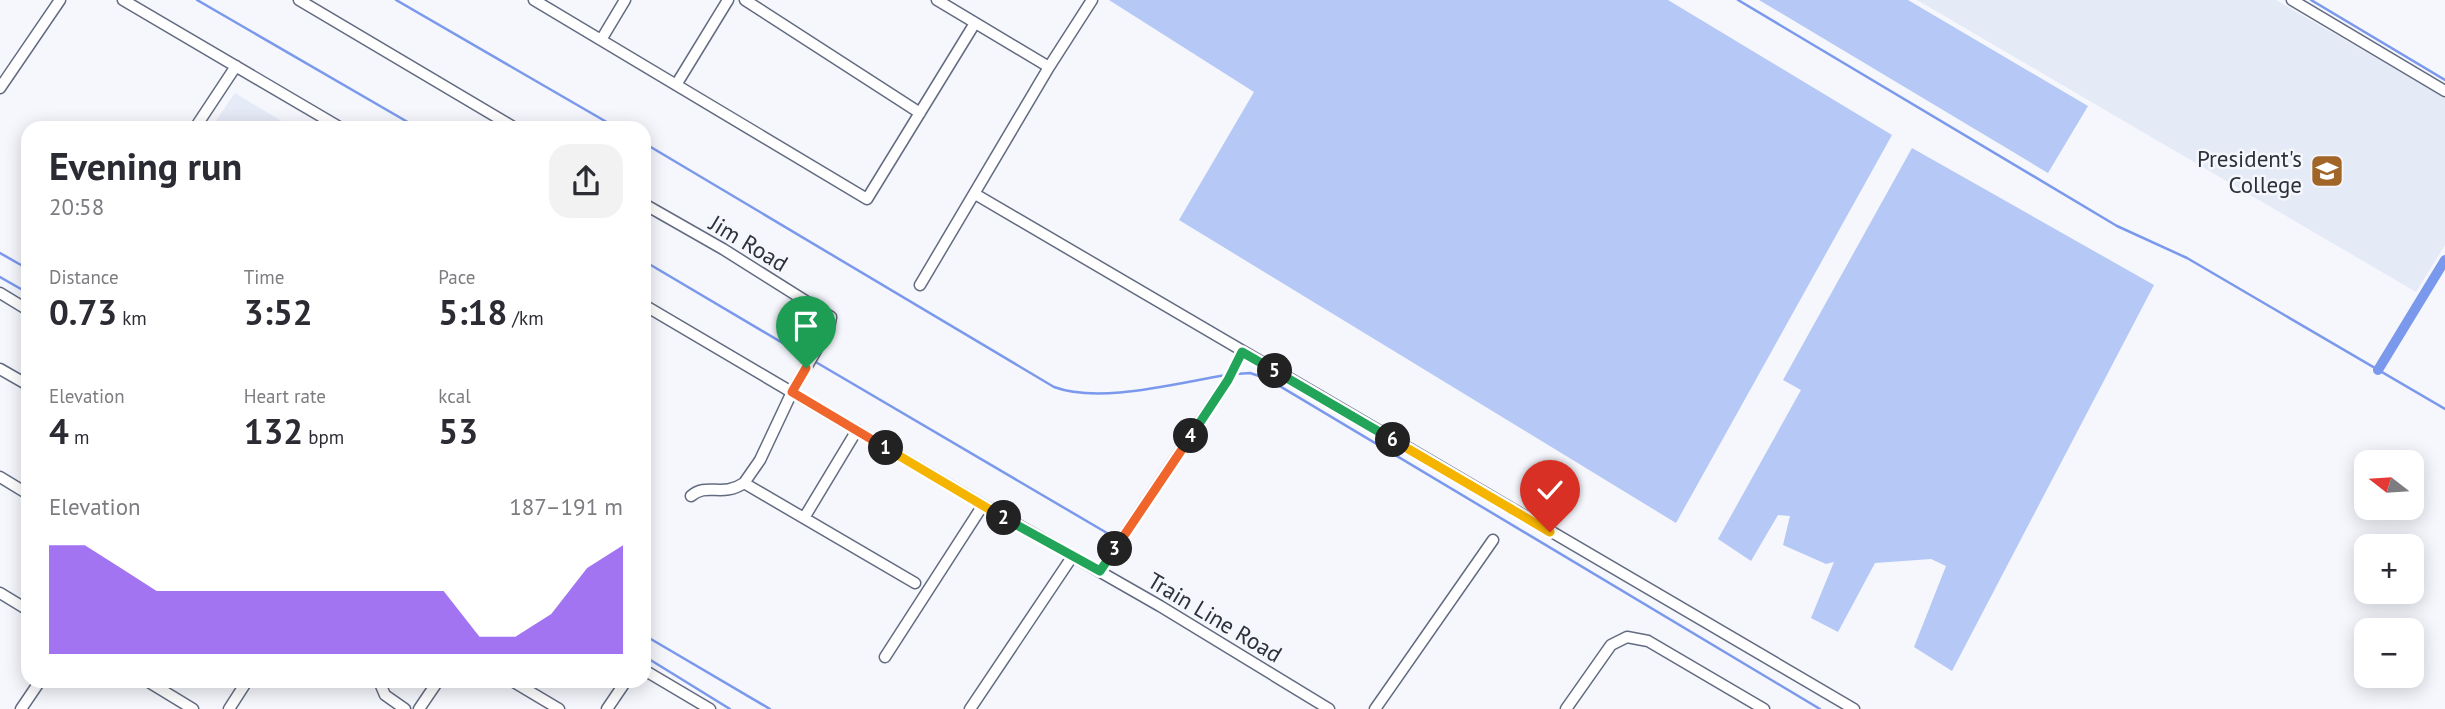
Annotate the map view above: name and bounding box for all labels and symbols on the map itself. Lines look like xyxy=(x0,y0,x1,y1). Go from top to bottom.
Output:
place label: President's College xyxy=(2197,144,2302,199)
school or university icon: President's College xyxy=(2308,152,2346,190)
street label: Jim Road xyxy=(704,208,793,278)
pin xyxy=(776,296,836,368)
pin: 5 xyxy=(1258,354,1292,388)
pin: 4 xyxy=(1174,418,1208,453)
pin: 6 xyxy=(1376,422,1410,458)
pin: 1 xyxy=(868,430,903,466)
north arrow xyxy=(2354,450,2424,520)
pin xyxy=(1520,460,1580,532)
pin: 2 xyxy=(986,500,1021,536)
pin: 3 xyxy=(1098,532,1132,566)
street label: Train Line Road xyxy=(1143,566,1287,668)

